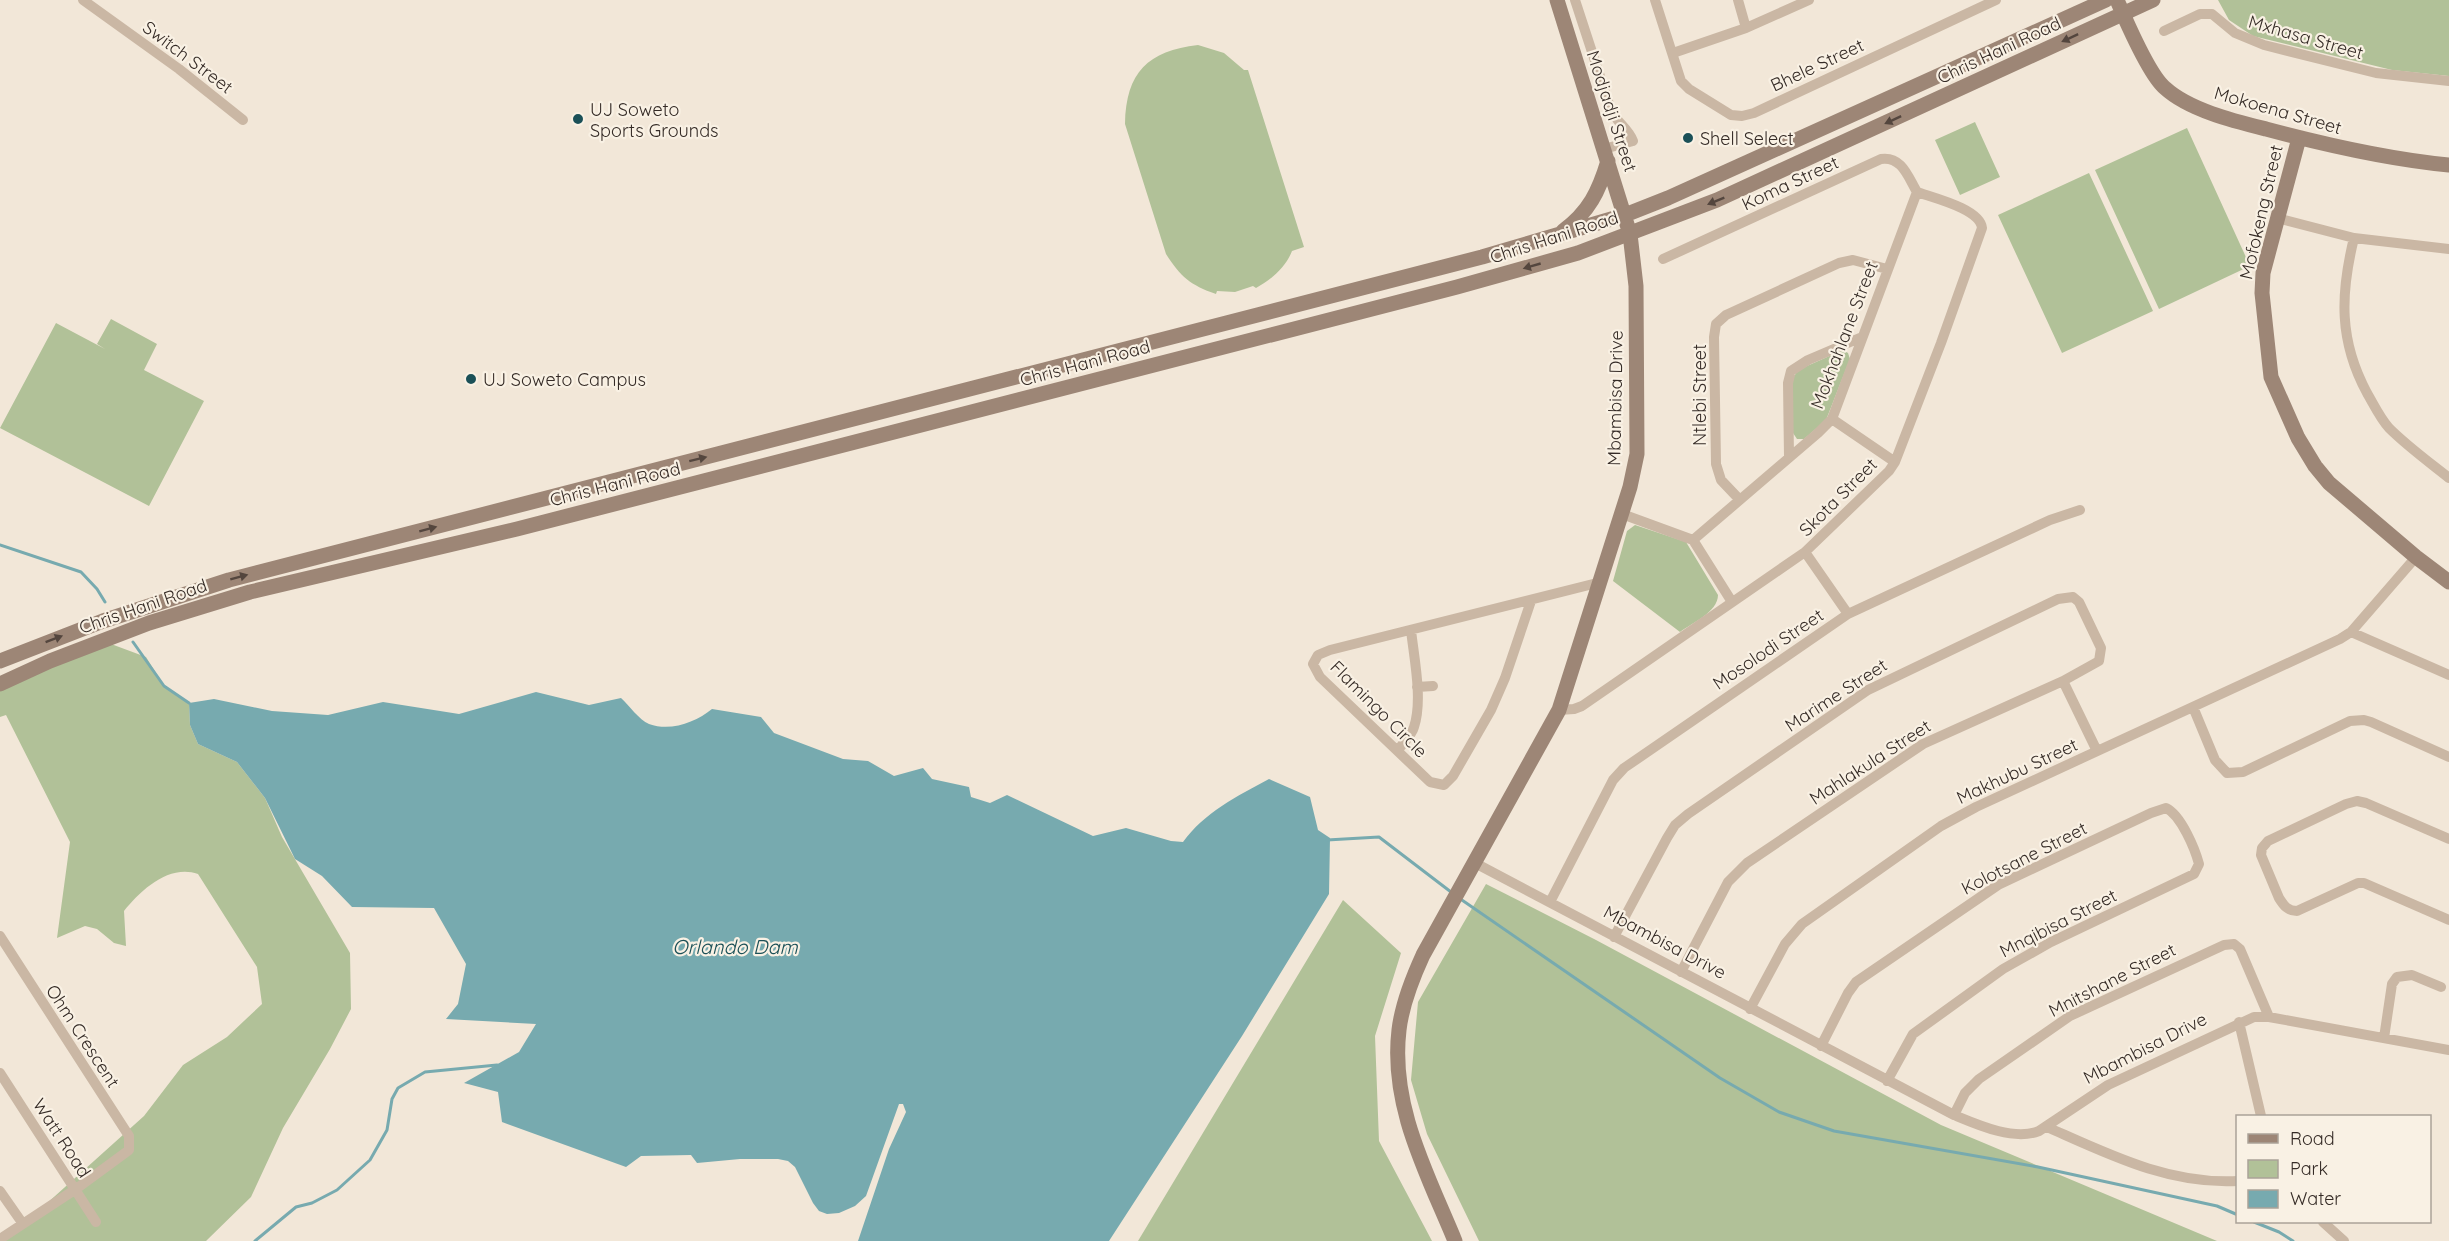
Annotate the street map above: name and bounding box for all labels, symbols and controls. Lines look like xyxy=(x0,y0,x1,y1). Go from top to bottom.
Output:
street label: Mxhasa Street xyxy=(2246,10,2366,64)
street label: Chris Hani Road xyxy=(1934,11,2064,89)
street label: Switch Street xyxy=(138,16,238,98)
street label: Bhele Street xyxy=(1767,33,1867,97)
one-way arrow xyxy=(2061,33,2079,43)
street label: Modjadji Street xyxy=(1582,47,1642,175)
street label: Mokoena Street xyxy=(2212,81,2344,139)
place label: UJ Soweto Sports Grounds xyxy=(590,98,719,142)
marker: UJ Soweto Sports Grounds xyxy=(571,112,585,126)
one-way arrow xyxy=(1884,115,1902,125)
place label: Shell Select xyxy=(1700,127,1794,150)
marker: Shell Select xyxy=(1681,131,1695,145)
street label: Mofokeng Street xyxy=(2234,142,2288,282)
street label: Koma Street xyxy=(1738,151,1842,215)
one-way arrow xyxy=(1707,196,1724,205)
street label: Chris Hani Road xyxy=(1487,205,1621,269)
street label: Mokhahlane Street xyxy=(1805,258,1883,412)
one-way arrow xyxy=(1523,262,1541,271)
street label: Mbambisa Drive xyxy=(1602,330,1628,466)
street label: Chris Hani Road xyxy=(1017,335,1153,391)
street label: Ntlebi Street xyxy=(1688,344,1711,446)
place label: UJ Soweto Campus xyxy=(483,368,646,391)
marker: UJ Soweto Campus xyxy=(464,372,478,386)
one-way arrow xyxy=(689,453,707,463)
street label: Skota Street xyxy=(1794,453,1882,541)
street label: Chris Hani Road xyxy=(547,457,683,511)
one-way arrow xyxy=(419,523,437,533)
one-way arrow xyxy=(230,572,248,582)
street label: Chris Hani Road xyxy=(76,573,210,639)
street label: Mosolodi Street xyxy=(1708,603,1828,695)
one-way arrow xyxy=(46,634,64,644)
street label: Marime Street xyxy=(1781,653,1891,737)
street label: Flamingo Circle xyxy=(1326,656,1432,762)
street label: Mahlakula Street xyxy=(1805,714,1935,810)
street label: Makhubu Street xyxy=(1953,733,2081,809)
street label: Kolotsane Street xyxy=(1957,816,2091,900)
street label: Mnqibisa Street xyxy=(1996,884,2120,962)
street label: Mbambisa Drive xyxy=(1600,900,1730,984)
water label: Orlando Dam xyxy=(672,934,799,959)
street label: Mnitshane Street xyxy=(2044,938,2180,1022)
street label: Ohm Crescent xyxy=(41,980,125,1092)
street label: Mbambisa Drive xyxy=(2079,1007,2211,1089)
street label: Watt Road xyxy=(28,1094,96,1182)
legend xyxy=(2236,1115,2431,1223)
text: Road xyxy=(2290,1127,2335,1150)
text: Park xyxy=(2290,1157,2328,1180)
text: Water xyxy=(2290,1187,2341,1210)

